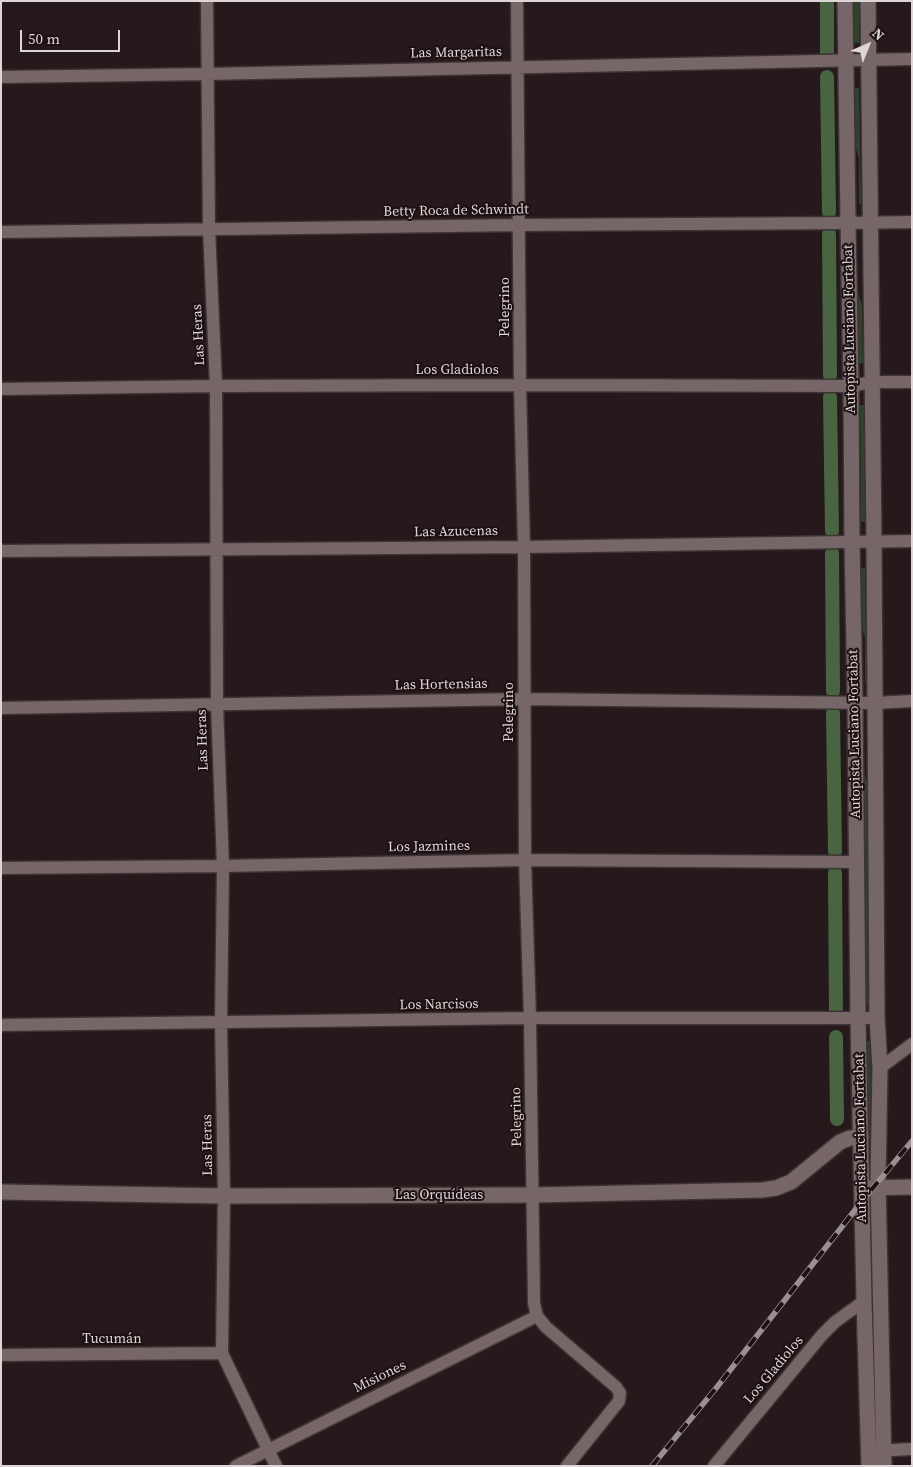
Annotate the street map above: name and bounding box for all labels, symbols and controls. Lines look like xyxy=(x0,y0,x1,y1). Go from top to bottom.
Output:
scale bar xyxy=(22,20,122,52)
north arrow xyxy=(843,20,893,70)
text: N xyxy=(868,23,889,45)
text: 50 m xyxy=(28,28,60,49)
street label: Las Margaritas xyxy=(410,44,502,62)
street label: Betty Roca de Schwindt xyxy=(383,201,529,221)
street label: Autopista Luciano Fortabat xyxy=(840,244,860,414)
street label: Pelegrino xyxy=(497,277,513,337)
street label: Las Heras xyxy=(189,304,209,366)
street label: Los Gladiolos xyxy=(415,362,499,378)
street label: Las Azucenas xyxy=(414,523,498,541)
street label: Autopista Luciano Fortabat xyxy=(845,649,865,819)
street label: Las Hortensias xyxy=(394,676,488,694)
street label: Pelegrino xyxy=(501,682,517,742)
street label: Las Heras xyxy=(194,709,212,771)
street label: Los Jazmines xyxy=(388,838,470,856)
street label: Los Narcisos xyxy=(399,996,479,1014)
street label: Autopista Luciano Fortabat xyxy=(851,1053,871,1223)
street label: Pelegrino xyxy=(508,1087,526,1147)
street label: Las Heras xyxy=(199,1114,217,1176)
street label: Las Orquídeas xyxy=(395,1187,483,1203)
street label: Tucumán xyxy=(82,1331,142,1347)
street label: Los Gladiolos xyxy=(741,1333,807,1407)
street label: Misiones xyxy=(351,1357,409,1397)

